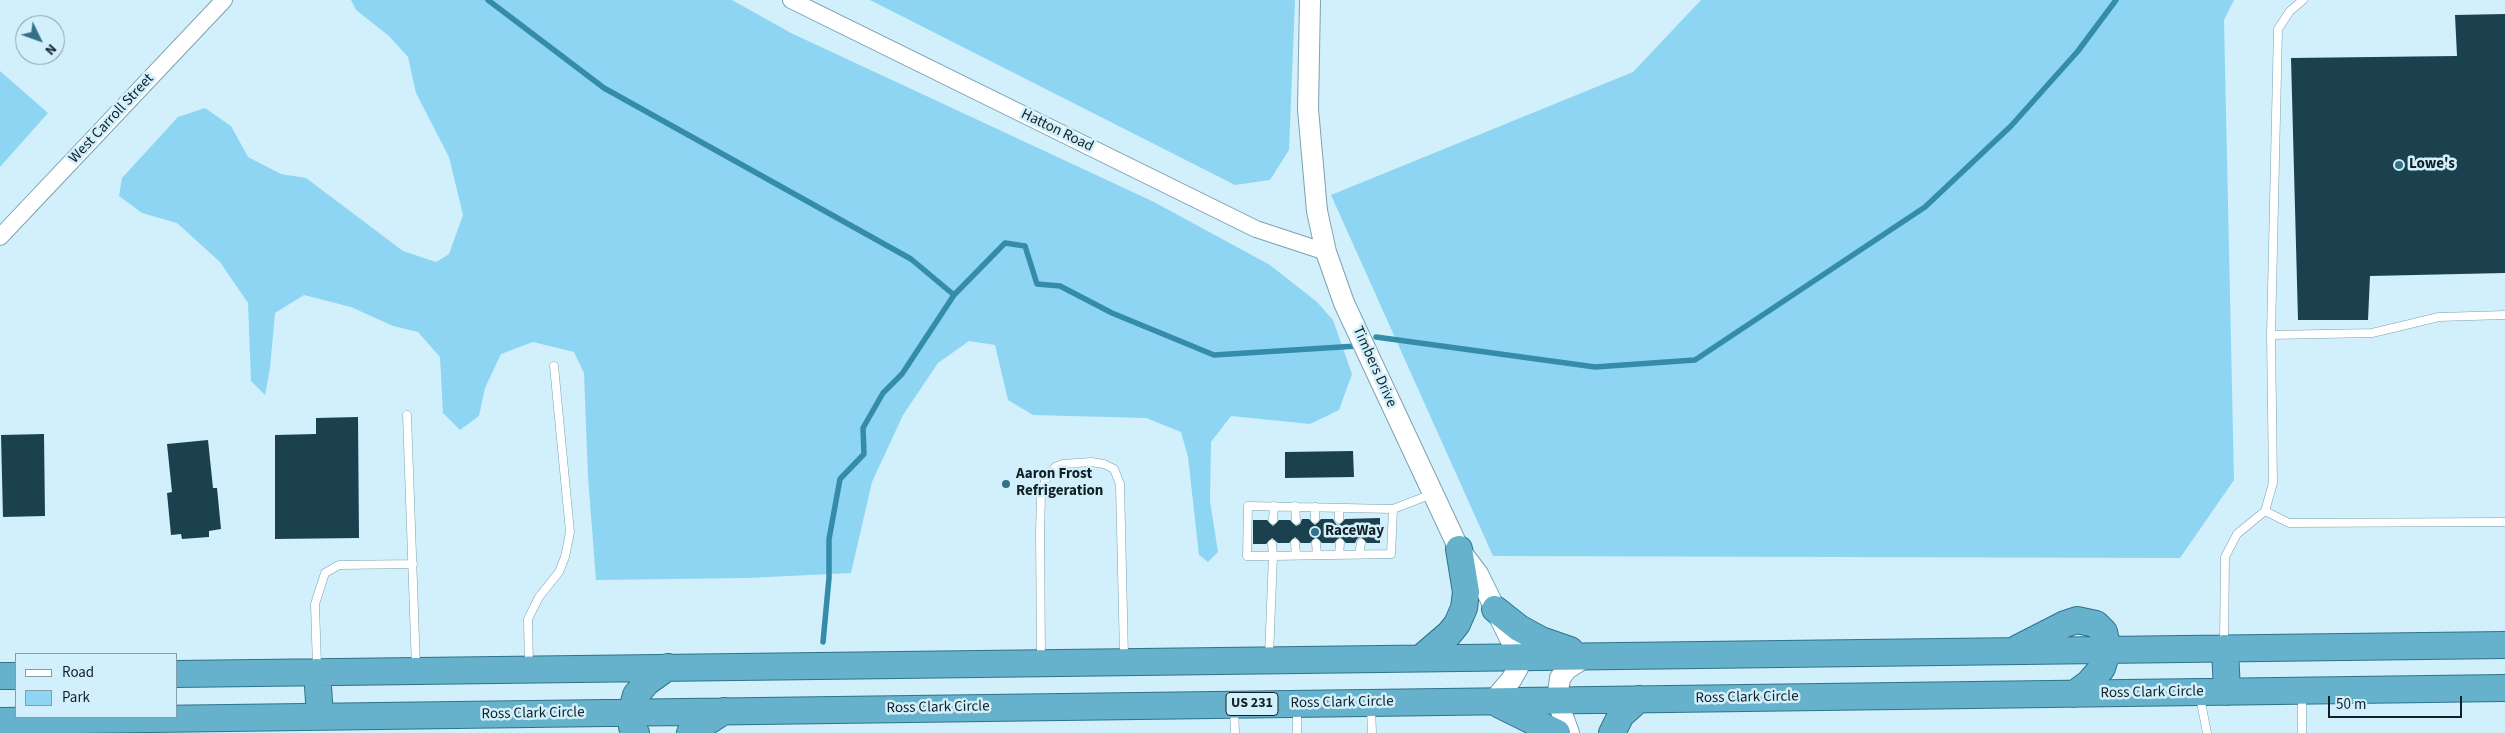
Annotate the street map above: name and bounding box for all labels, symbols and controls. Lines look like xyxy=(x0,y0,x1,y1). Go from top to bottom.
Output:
north arrow xyxy=(15,15,65,65)
text: N xyxy=(40,39,61,60)
street label: West Carroll Street xyxy=(66,70,158,168)
street label: Hatton Road xyxy=(1018,106,1096,156)
place label: Lowe's xyxy=(2409,156,2455,174)
marker: Lowe's xyxy=(2393,159,2405,171)
street label: Timbers Drive xyxy=(1348,324,1400,410)
place label: Aaron Frost Refrigeration xyxy=(1016,466,1103,501)
marker: Aaron Frost Refrigeration xyxy=(1000,478,1012,490)
place label: RaceWay xyxy=(1325,523,1384,541)
marker: RaceWay xyxy=(1309,526,1321,538)
legend xyxy=(15,653,178,718)
text: Road xyxy=(62,662,94,683)
street label: Ross Clark Circle xyxy=(2100,683,2204,703)
scale bar xyxy=(2330,686,2464,718)
text: Park xyxy=(62,687,90,708)
street label: Ross Clark Circle xyxy=(1695,688,1799,708)
road number: US 231 xyxy=(1226,692,1278,716)
street label: Ross Clark Circle xyxy=(1290,693,1394,713)
text: 50 m xyxy=(2336,694,2366,715)
street label: Ross Clark Circle xyxy=(886,698,990,718)
street label: Ross Clark Circle xyxy=(481,704,585,724)

